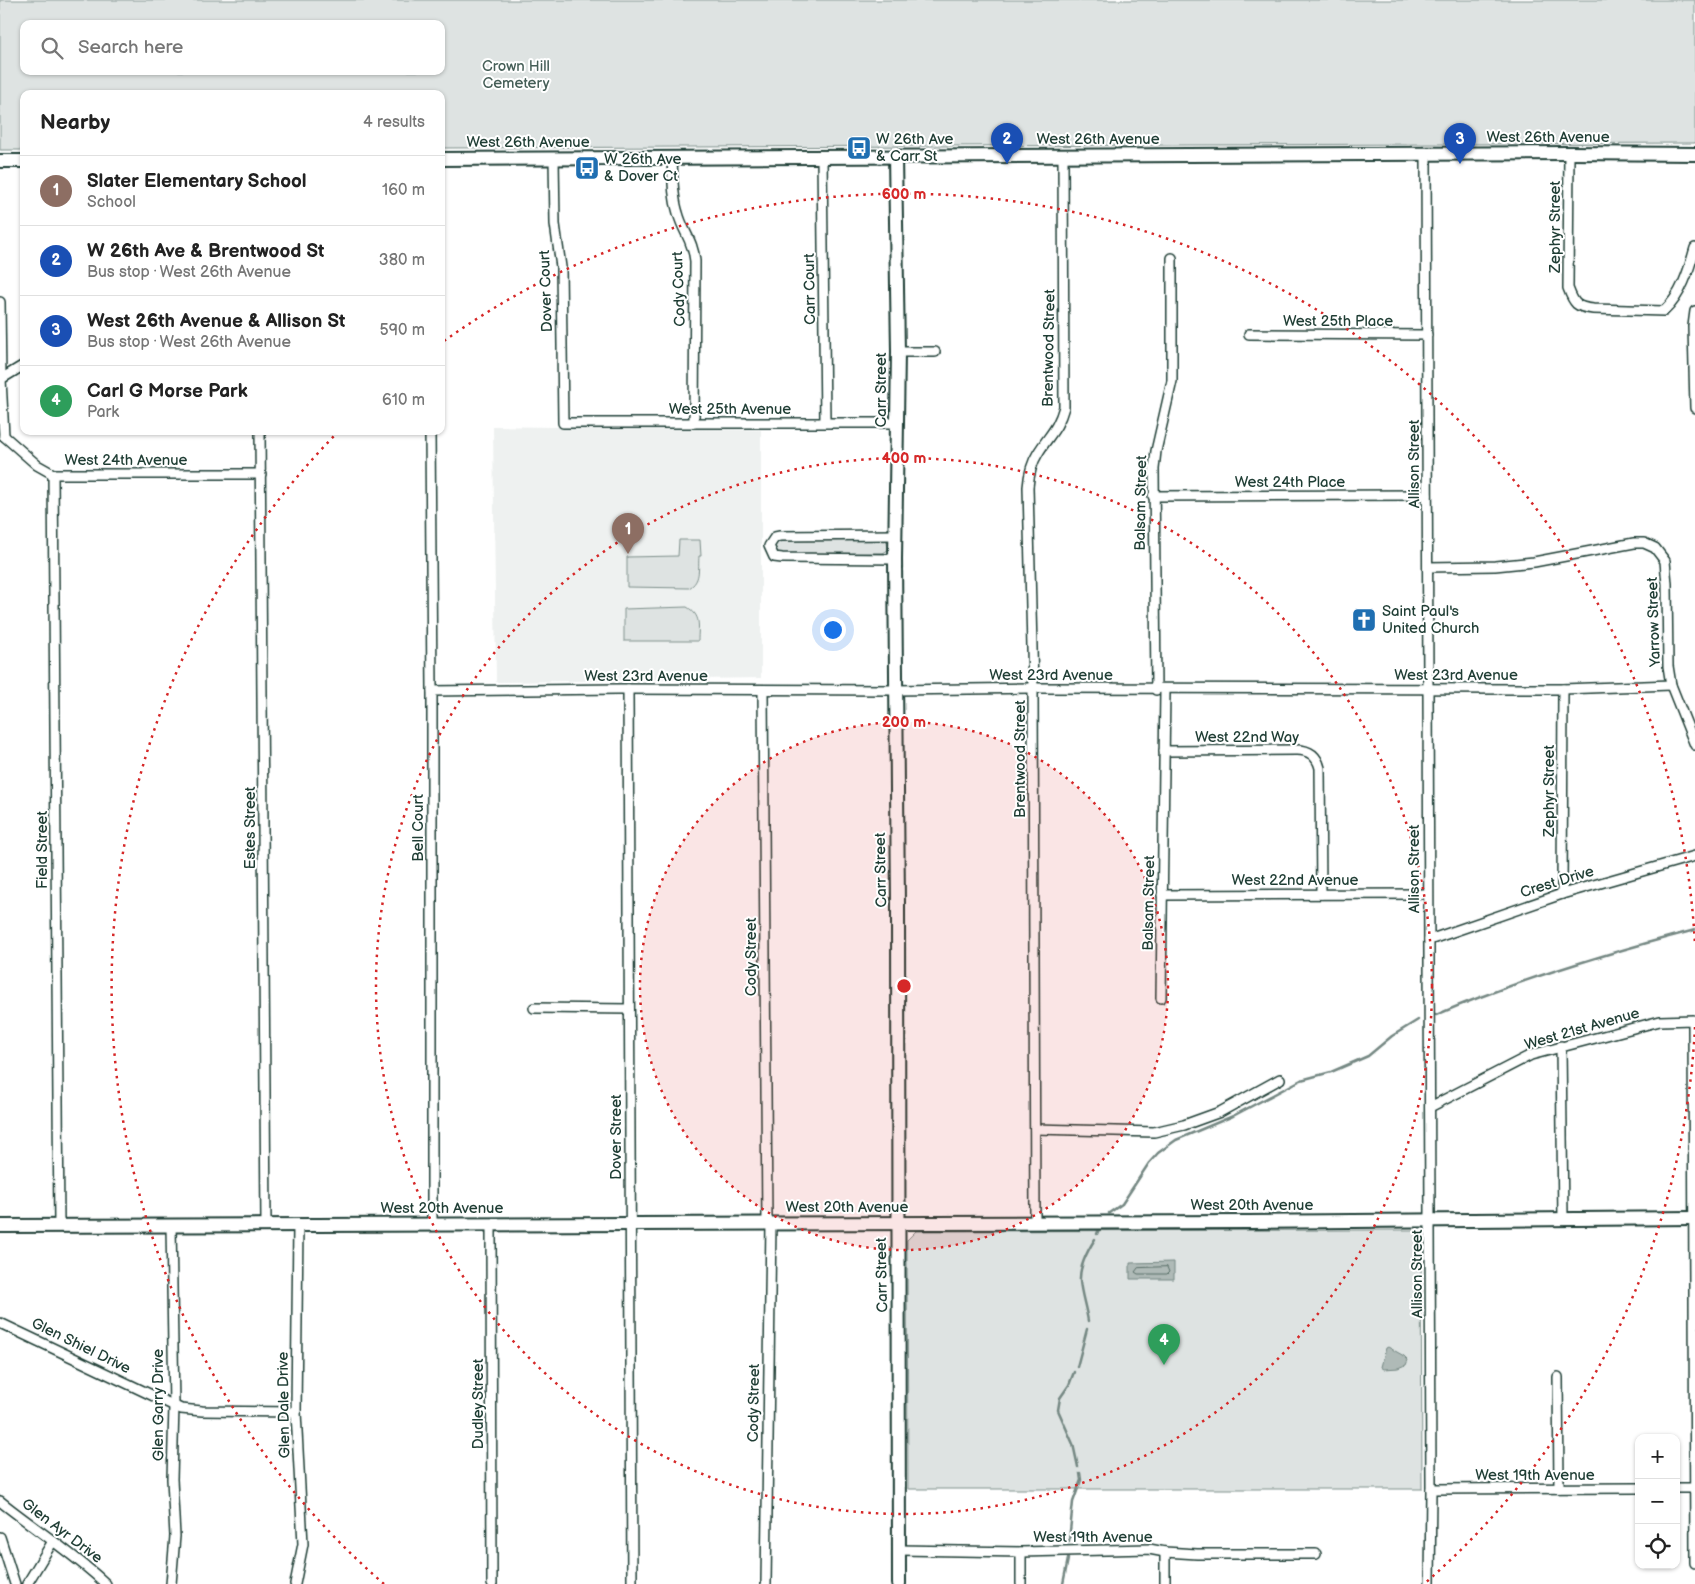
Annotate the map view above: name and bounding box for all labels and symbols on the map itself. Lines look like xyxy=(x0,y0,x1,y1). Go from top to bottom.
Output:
park label: Crown Hill Cemetery xyxy=(482,57,550,93)
pin: 2 xyxy=(991,123,1023,164)
pin: 3 xyxy=(1444,123,1476,164)
street label: West 26th Avenue xyxy=(1486,128,1610,147)
place label: W 26th Ave & Carr St xyxy=(876,130,953,166)
street label: West 26th Avenue xyxy=(1036,130,1160,149)
street label: West 26th Avenue xyxy=(466,133,590,152)
bus stop icon: W 26th Ave & Carr St xyxy=(846,135,872,161)
place label: W 26th Ave & Dover Ct xyxy=(604,150,681,186)
bus stop icon: W 26th Ave & Dover Ct xyxy=(574,155,600,181)
street label: Zephyr Street xyxy=(1546,181,1565,274)
text: 600 m xyxy=(882,185,927,204)
street label: Dover Court xyxy=(535,249,557,332)
street label: Cody Court xyxy=(668,251,690,327)
street label: Carr Court xyxy=(800,253,820,325)
street label: Brentwood Street xyxy=(1038,289,1060,407)
street label: West 25th Place xyxy=(1283,312,1393,331)
street label: Carr Street xyxy=(872,352,891,427)
street label: West 25th Avenue xyxy=(669,400,791,419)
street label: Allison Street xyxy=(1405,419,1424,508)
text: 400 m xyxy=(882,449,926,468)
street label: West 24th Avenue xyxy=(65,451,188,470)
street label: Balsam Street xyxy=(1131,455,1151,551)
street label: West 24th Place xyxy=(1235,473,1345,492)
pin: 1 xyxy=(612,513,644,554)
street label: Yarrow Street xyxy=(1643,576,1665,668)
place label: Saint Paul's United Church xyxy=(1382,602,1479,638)
church icon: Saint Paul's United Church xyxy=(1351,607,1377,633)
your location xyxy=(820,617,846,643)
street label: West 23rd Avenue xyxy=(989,666,1113,685)
street label: West 23rd Avenue xyxy=(1394,666,1518,685)
street label: West 23rd Avenue xyxy=(584,667,708,686)
street label: Brentwood Street xyxy=(1011,700,1030,818)
text: 200 m xyxy=(882,713,926,732)
street label: West 22nd Way xyxy=(1195,728,1299,747)
street label: Zephyr Street xyxy=(1540,745,1559,838)
street label: Estes Street xyxy=(241,786,260,869)
street label: Bell Court xyxy=(409,794,428,862)
street label: Field Street xyxy=(33,811,52,889)
street label: Allison Street xyxy=(1405,824,1424,913)
street label: Carr Street xyxy=(871,832,891,908)
street label: Balsam Street xyxy=(1139,855,1159,951)
street label: Crest Drive xyxy=(1518,862,1596,902)
street label: West 22nd Avenue xyxy=(1232,871,1359,890)
street label: Cody Street xyxy=(742,917,761,996)
centre of rings xyxy=(895,977,913,995)
street label: West 21st Avenue xyxy=(1522,1003,1642,1054)
street label: Dover Street xyxy=(607,1094,626,1180)
street label: West 20th Avenue xyxy=(1191,1196,1313,1215)
street label: West 20th Avenue xyxy=(786,1198,908,1217)
street label: West 20th Avenue xyxy=(381,1199,503,1218)
street label: Allison Street xyxy=(1408,1229,1427,1318)
street label: Carr Street xyxy=(872,1237,892,1313)
street label: Glen Shiel Drive xyxy=(28,1314,134,1378)
pin: 4 xyxy=(1148,1324,1180,1365)
street label: Glen Garry Drive xyxy=(149,1349,168,1461)
street label: Glen Dale Drive xyxy=(274,1351,294,1458)
street label: Dudley Street xyxy=(469,1358,488,1449)
street label: Cody Street xyxy=(744,1363,764,1442)
street label: West 19th Avenue xyxy=(1475,1466,1595,1485)
street label: Glen Ayr Drive xyxy=(18,1494,106,1568)
street label: West 19th Avenue xyxy=(1033,1528,1153,1547)

